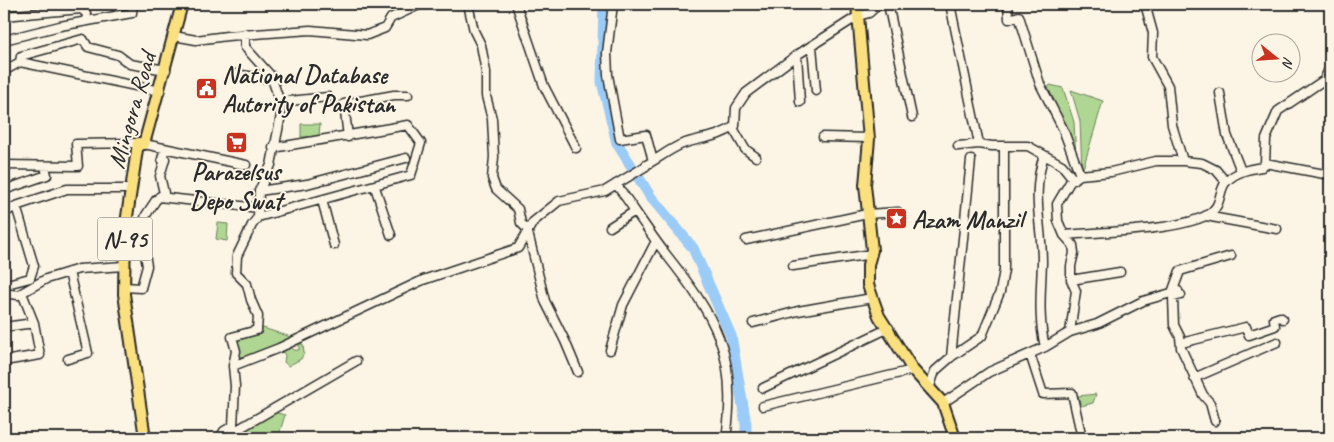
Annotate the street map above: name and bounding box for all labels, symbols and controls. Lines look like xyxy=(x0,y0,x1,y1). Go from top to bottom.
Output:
north arrow xyxy=(1252,32,1302,82)
street label: Mingora Road xyxy=(100,45,165,172)
text: N xyxy=(1278,55,1297,71)
place label: National Database Autority of Pakistan xyxy=(222,59,397,120)
public building icon: National Database Autority of Pakistan xyxy=(194,76,218,100)
supermarket icon: Parazelsus Depo Swat xyxy=(224,130,248,154)
place label: Parazelsus Depo Swat xyxy=(190,156,286,217)
place label: Azam Manzil xyxy=(912,204,1027,236)
place icon: Azam Manzil xyxy=(884,207,908,231)
road number: N-95 xyxy=(98,218,152,260)

